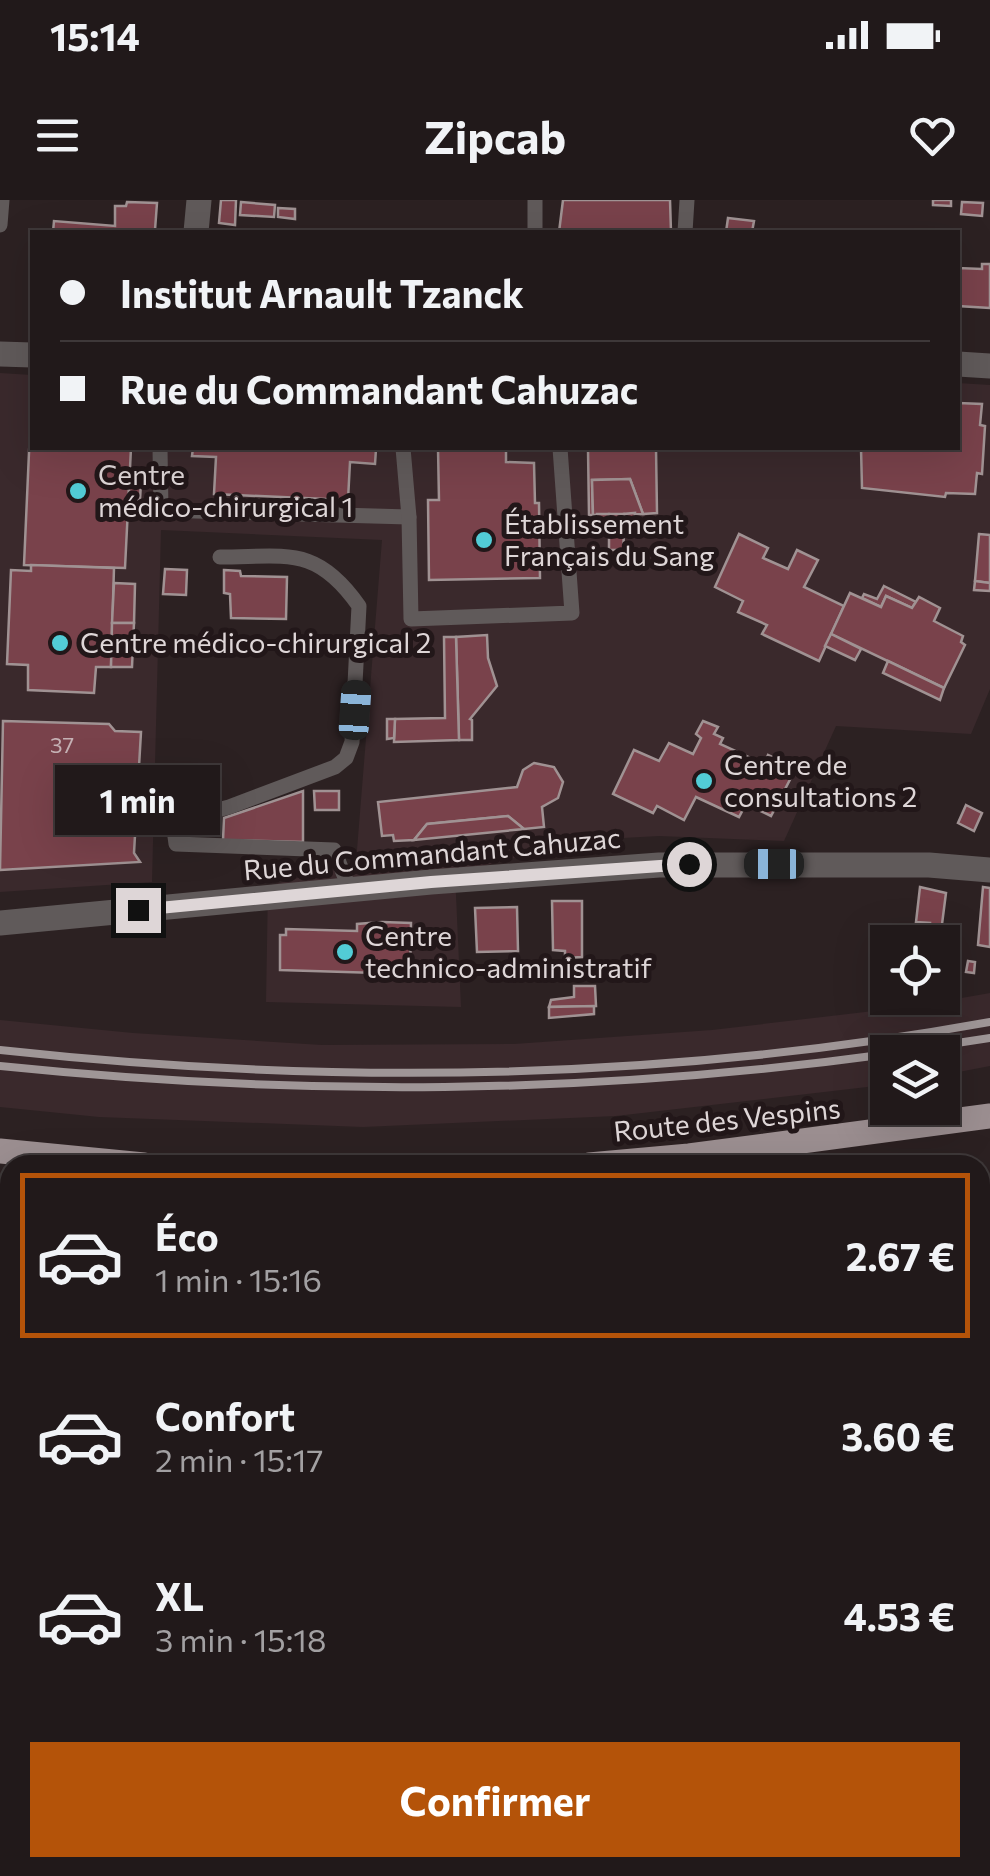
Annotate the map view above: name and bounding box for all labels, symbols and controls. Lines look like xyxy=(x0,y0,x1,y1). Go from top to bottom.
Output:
text: 15:14 xyxy=(50,12,140,59)
icon: menu xyxy=(30,108,85,163)
text: Zipcab xyxy=(424,108,566,163)
icon: heart xyxy=(905,108,960,163)
text: Institut Arnault Tzanck xyxy=(120,269,524,316)
text: Rue du Commandant Cahuzac xyxy=(120,365,638,412)
place label: Centre médico-chirurgical 1 xyxy=(98,457,353,523)
marker: Centre médico-chirurgical 1 xyxy=(67,480,89,502)
place label: Établissement Français du Sang xyxy=(504,506,715,572)
marker: Établissement Français du Sang xyxy=(473,529,495,551)
place label: Centre médico-chirurgical 2 xyxy=(80,625,431,659)
marker: Centre médico-chirurgical 2 xyxy=(49,632,71,654)
car xyxy=(338,679,372,741)
house number: 37 xyxy=(50,731,74,758)
place label: Centre de consultations 2 xyxy=(724,747,917,813)
callout: 1 min xyxy=(56,765,220,835)
marker: Centre de consultations 2 xyxy=(693,770,715,792)
text: 1 min xyxy=(100,780,175,820)
street label: Rue du Commandant Cahuzac xyxy=(242,820,622,886)
route start xyxy=(667,842,712,887)
car xyxy=(744,849,804,879)
route end xyxy=(116,888,161,933)
place label: Centre technico-administratif xyxy=(365,918,652,984)
map controls xyxy=(870,925,960,1125)
button: locate xyxy=(870,925,960,1015)
marker: Centre technico-administratif xyxy=(334,941,356,963)
button: layers xyxy=(870,1035,960,1125)
street label: Route des Vespins xyxy=(612,1090,842,1148)
icon: car xyxy=(35,1211,125,1301)
text: Éco xyxy=(155,1212,219,1259)
text: 2.67 € xyxy=(846,1232,955,1279)
text: 1 min · 15:16 xyxy=(155,1259,322,1299)
icon: car xyxy=(35,1391,125,1481)
text: Confort xyxy=(155,1392,295,1439)
text: 3.60 € xyxy=(841,1412,955,1459)
text: 2 min · 15:17 xyxy=(155,1439,323,1479)
icon: car xyxy=(35,1571,125,1661)
text: XL xyxy=(155,1572,204,1619)
text: 4.53 € xyxy=(843,1592,955,1639)
text: 3 min · 15:18 xyxy=(155,1619,326,1659)
button: Confirmer xyxy=(30,1742,960,1857)

